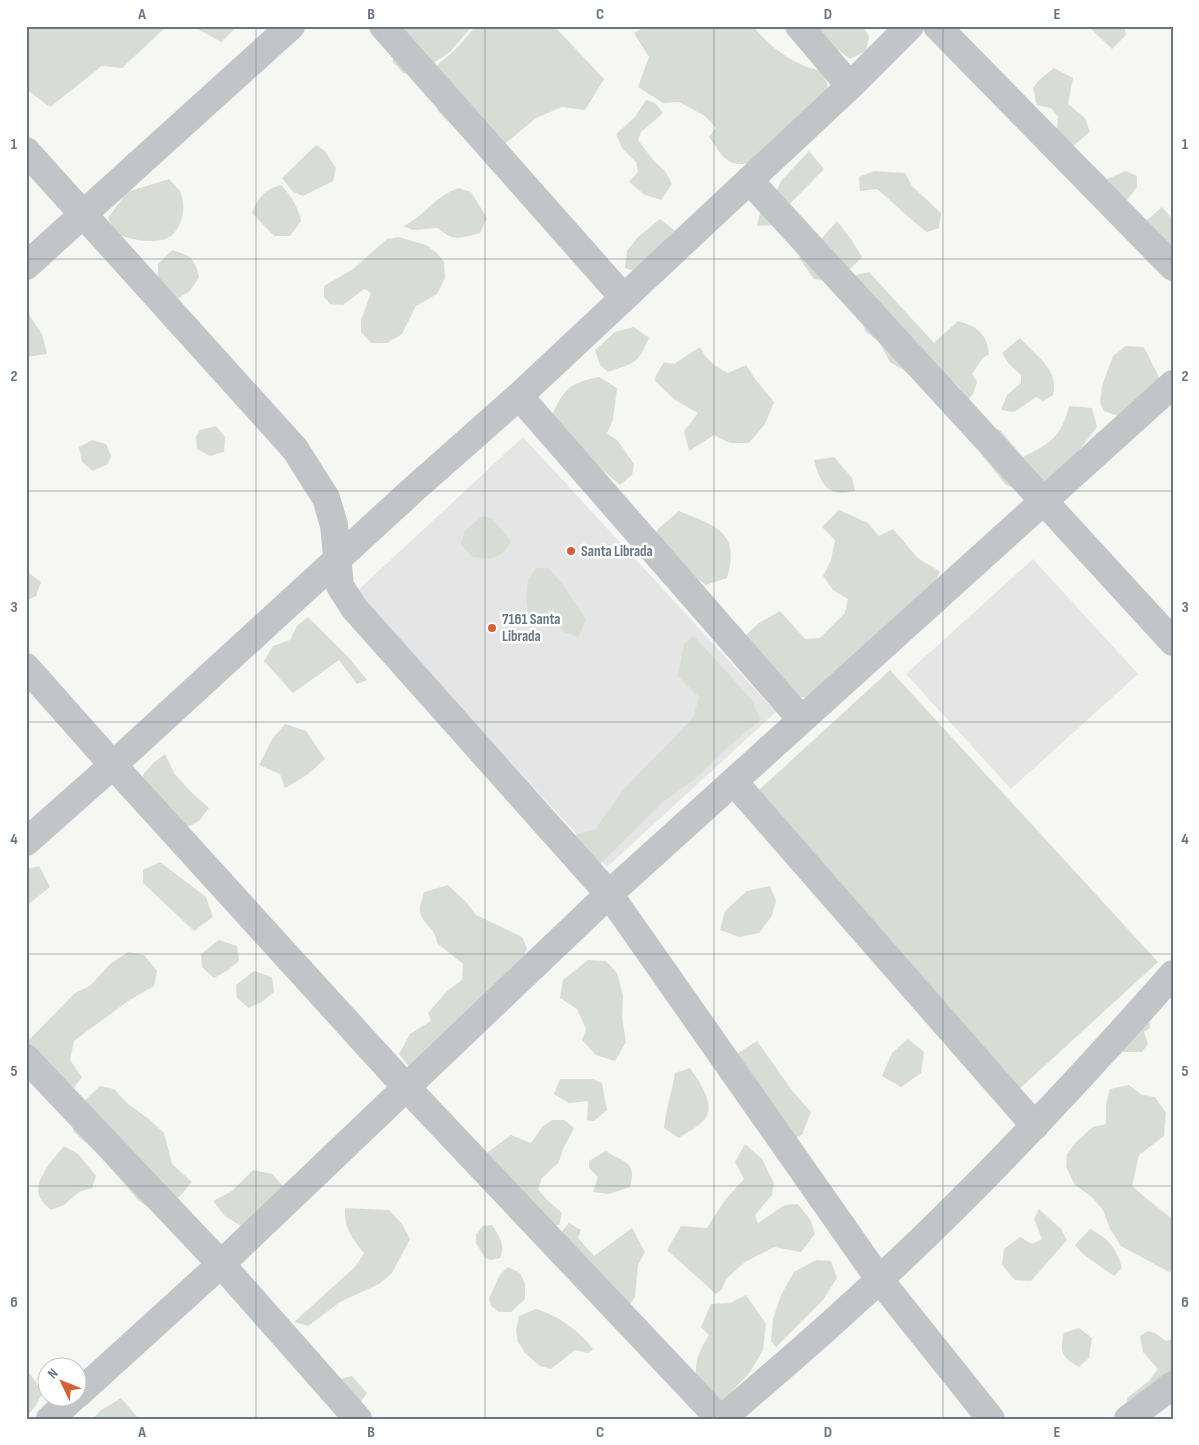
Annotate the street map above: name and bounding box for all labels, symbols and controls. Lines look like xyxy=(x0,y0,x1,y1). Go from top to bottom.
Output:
text: A xyxy=(137,5,146,24)
text: B xyxy=(367,5,375,24)
text: C xyxy=(596,5,604,24)
text: D xyxy=(824,5,832,24)
text: E xyxy=(1054,5,1061,24)
text: 1 xyxy=(11,135,18,154)
text: 1 xyxy=(1182,135,1189,154)
text: 2 xyxy=(10,367,18,386)
text: 2 xyxy=(1181,367,1189,386)
place label: Santa Librada xyxy=(581,542,653,561)
marker: Santa Librada xyxy=(565,545,577,557)
text: 3 xyxy=(10,598,18,617)
text: 3 xyxy=(1181,598,1189,617)
place label: 7161 Santa Librada xyxy=(502,610,560,646)
marker: 7161 Santa Librada xyxy=(486,622,498,634)
text: 4 xyxy=(10,830,18,849)
text: 4 xyxy=(1181,830,1189,849)
text: 5 xyxy=(10,1062,18,1081)
text: 5 xyxy=(1181,1062,1189,1081)
text: 6 xyxy=(10,1293,18,1312)
text: 6 xyxy=(1181,1293,1189,1312)
north arrow xyxy=(38,1358,88,1408)
text: N xyxy=(44,1365,62,1382)
text: A xyxy=(137,1423,146,1442)
text: B xyxy=(367,1423,375,1442)
text: C xyxy=(596,1423,604,1442)
text: D xyxy=(824,1423,832,1442)
text: E xyxy=(1054,1423,1061,1442)

